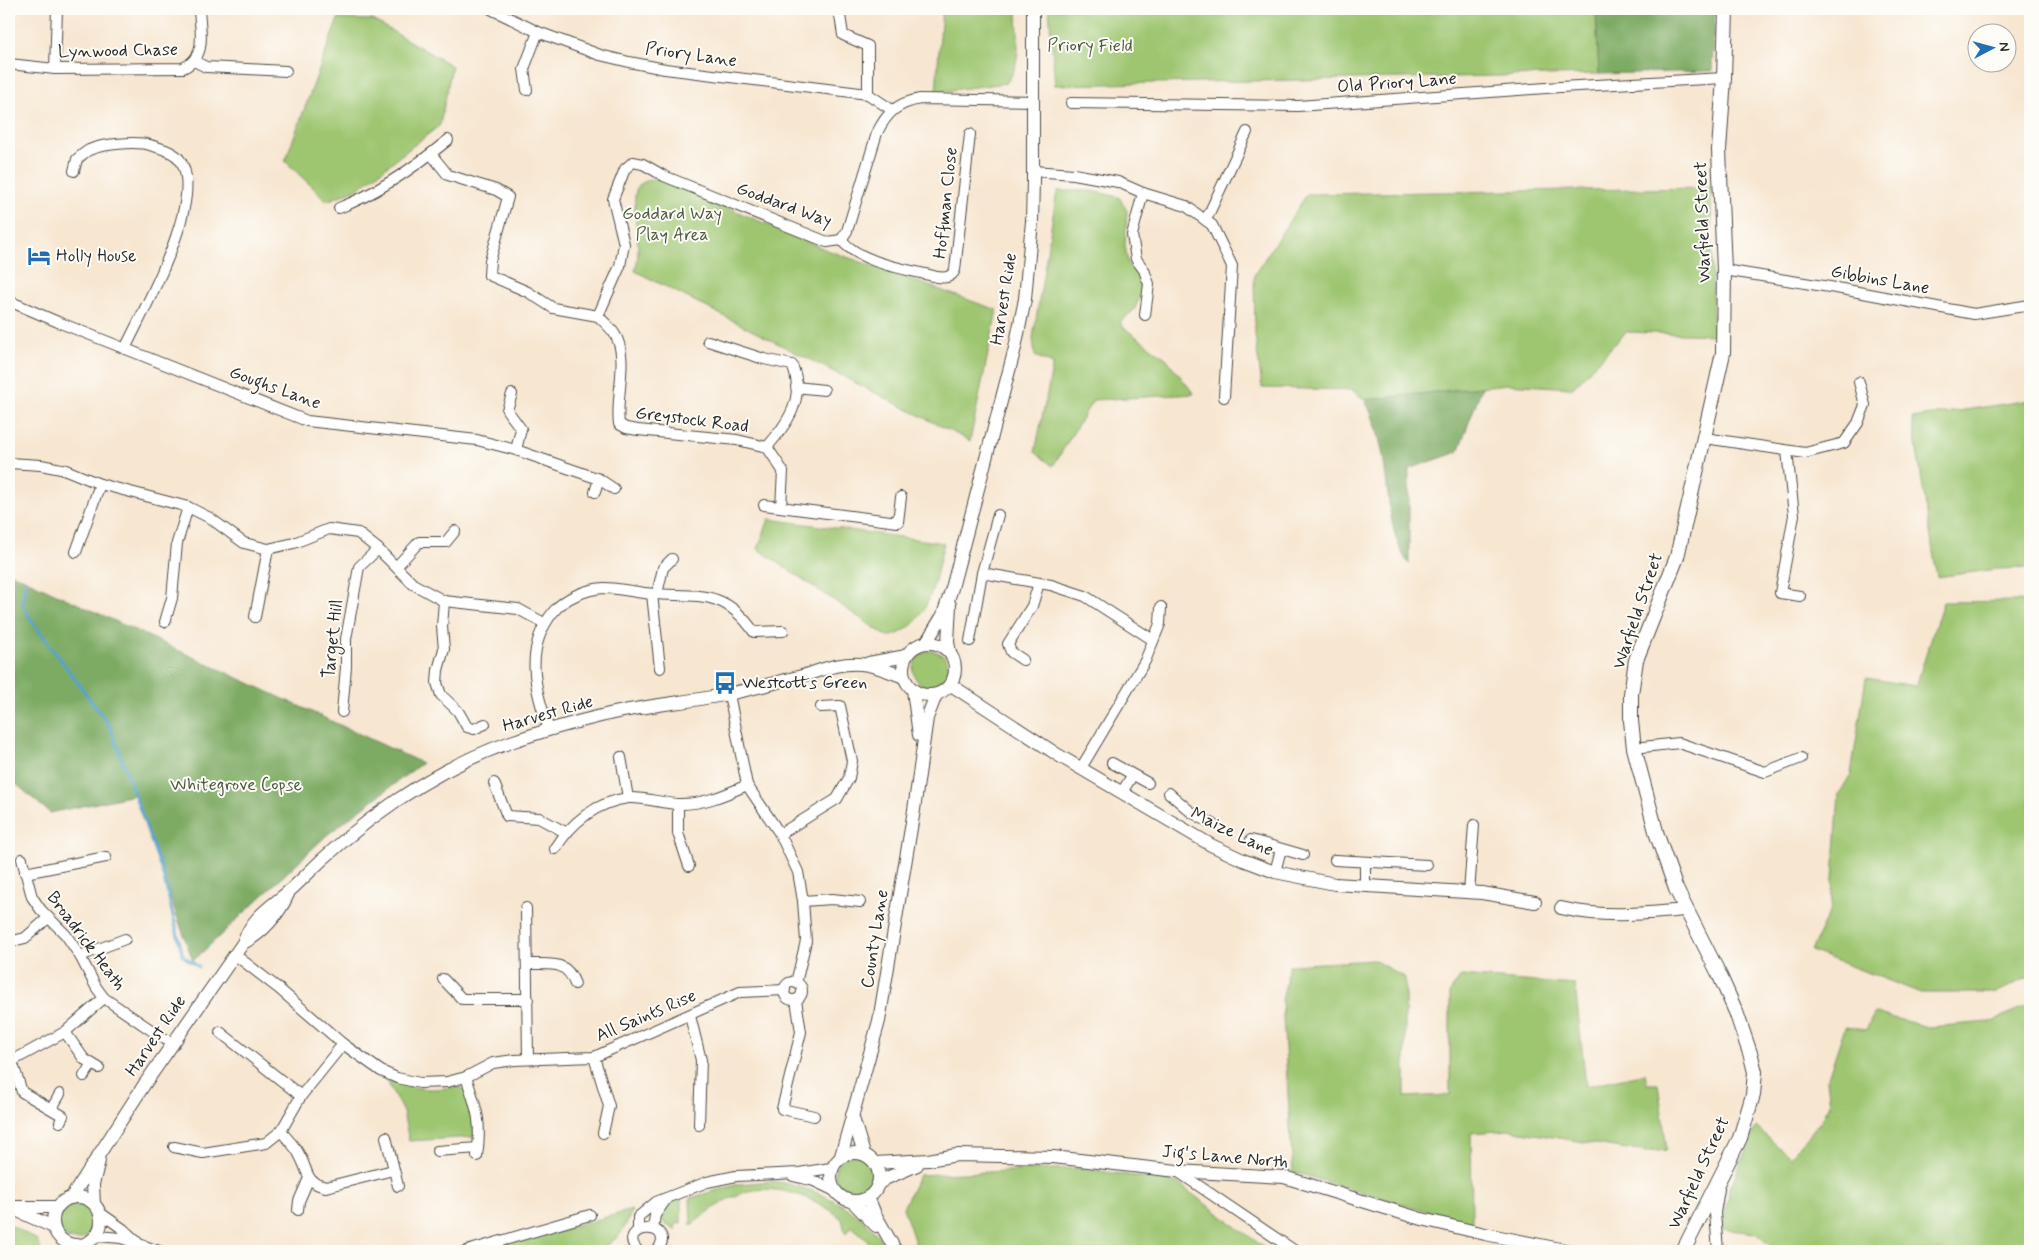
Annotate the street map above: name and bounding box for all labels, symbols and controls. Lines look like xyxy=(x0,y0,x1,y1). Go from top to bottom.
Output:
north arrow xyxy=(1966,22,2016,72)
park label: Priory Field xyxy=(1047,34,1133,58)
street label: Priory Lane xyxy=(644,37,738,73)
street label: Lynwood Chase xyxy=(58,38,178,64)
text: N xyxy=(1994,41,2013,52)
street label: Old Priory Lane xyxy=(1336,67,1458,99)
street label: Hoffman Close xyxy=(928,146,964,260)
street label: Warfield Street xyxy=(1689,161,1717,283)
street label: Goddard Way xyxy=(733,177,835,233)
park label: Goddard Way Play Area xyxy=(622,202,722,247)
hotel icon: Holly House xyxy=(26,243,52,269)
place label: Holly House xyxy=(56,244,137,268)
street label: Harvest Ride xyxy=(985,251,1023,347)
street label: Gibbins Lane xyxy=(1829,260,1931,300)
street label: Goughs Lane xyxy=(225,360,324,418)
street label: Greystock Road xyxy=(634,401,750,439)
street label: Warfield Street xyxy=(1607,550,1669,672)
street label: Target Hill xyxy=(317,598,350,680)
bus stop icon: Westcotts Green xyxy=(712,670,738,696)
place label: Westcotts Green xyxy=(742,671,867,695)
street label: Harvest Ride xyxy=(500,690,596,738)
park label: Whitegrove Copse xyxy=(170,773,302,797)
street label: Maize Lane xyxy=(1187,802,1277,862)
street label: Broadrick Heath xyxy=(41,887,131,995)
street label: County Lane xyxy=(855,888,895,990)
street label: All Saints Rise xyxy=(592,984,700,1048)
street label: Harvest Ride xyxy=(120,991,192,1081)
street label: Warfield Street xyxy=(1662,1113,1736,1233)
street label: Jig's Lane North xyxy=(1161,1140,1289,1176)

